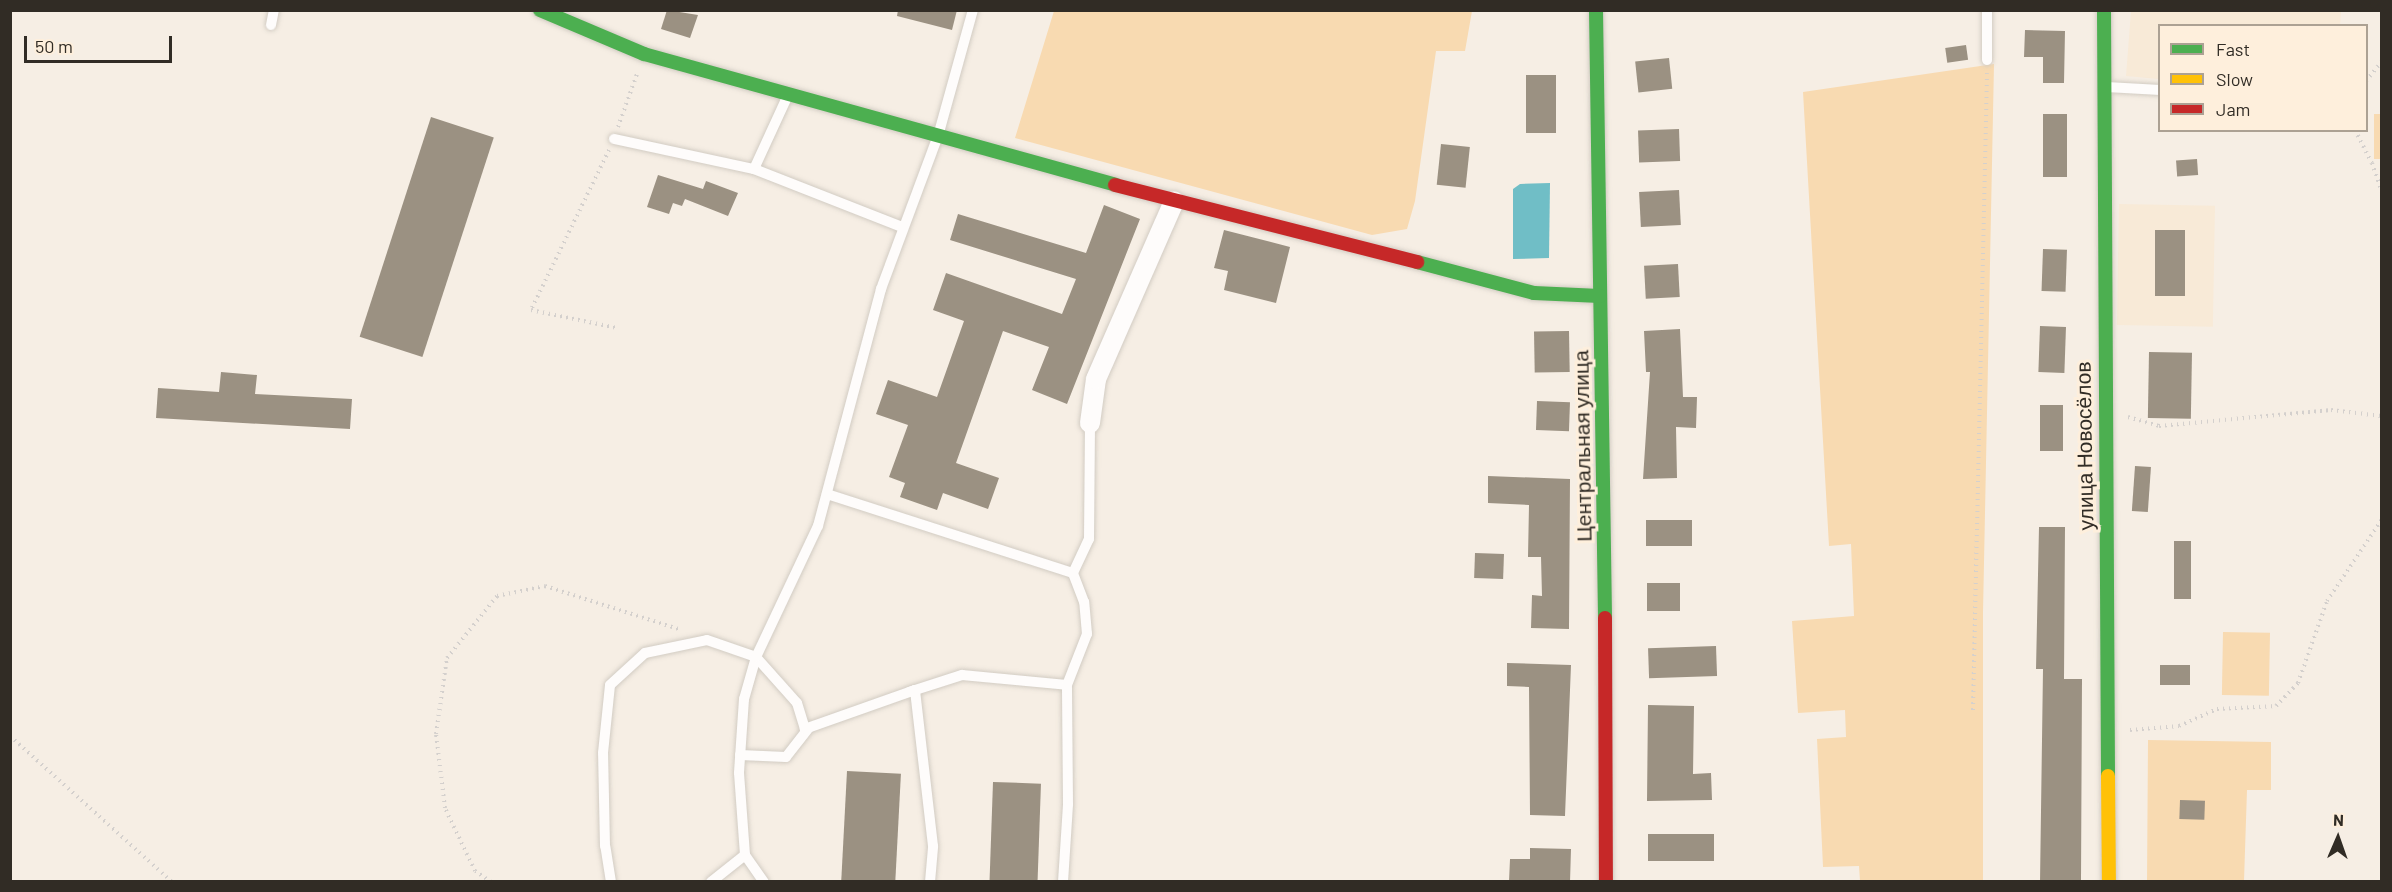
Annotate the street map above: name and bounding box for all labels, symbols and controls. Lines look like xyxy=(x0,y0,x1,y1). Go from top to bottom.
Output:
scale bar xyxy=(27,24,176,62)
legend xyxy=(2158,24,2368,132)
text: 50 m xyxy=(35,35,73,57)
text: Fast xyxy=(2216,38,2250,60)
text: Slow xyxy=(2216,68,2253,90)
text: Jam xyxy=(2216,98,2250,120)
street label: Центральная улица xyxy=(1568,350,1596,542)
street label: улица Новосёлов xyxy=(2070,361,2098,531)
north arrow xyxy=(2308,808,2368,868)
text: N xyxy=(2333,810,2344,829)

